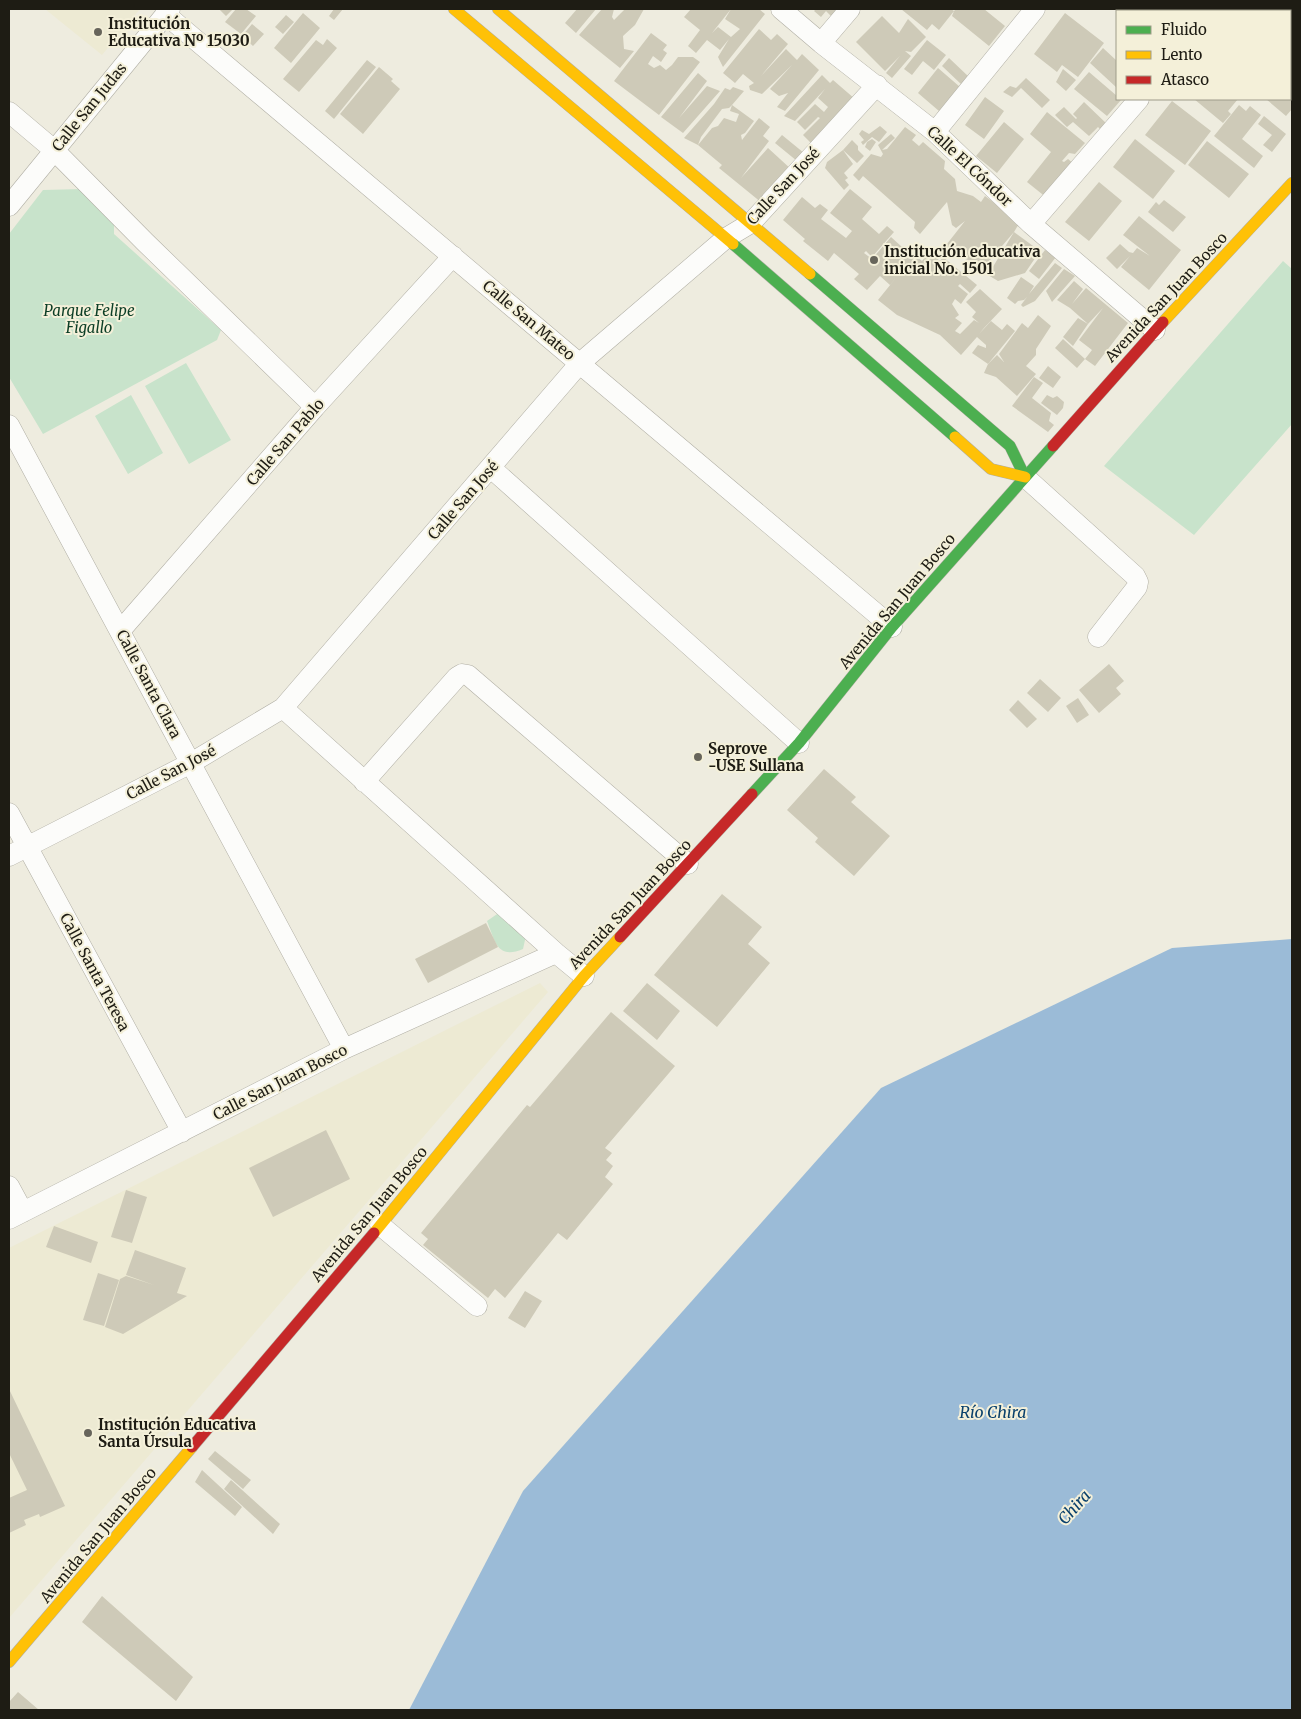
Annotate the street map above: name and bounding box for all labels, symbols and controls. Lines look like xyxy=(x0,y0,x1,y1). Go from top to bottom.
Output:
legend xyxy=(1116,10,1291,100)
place label: Institución Educativa Nº 15030 xyxy=(108,14,250,50)
text: Fluido xyxy=(1161,20,1207,39)
marker: Institución Educativa Nº 15030 xyxy=(92,26,104,38)
text: Lento xyxy=(1161,45,1203,64)
street label: Calle San Judas xyxy=(48,59,130,155)
text: Atasco xyxy=(1160,70,1209,89)
street label: Calle El Cóndor xyxy=(923,122,1017,210)
street label: Calle San José xyxy=(742,143,824,229)
street label: Avenida San Juan Bosco xyxy=(1100,228,1231,367)
place label: Institución educativa inicial No. 1501 xyxy=(884,242,1041,278)
marker: Institución educativa inicial No. 1501 xyxy=(868,254,880,266)
street label: Calle San Mateo xyxy=(479,276,579,364)
park label: Parque Felipe Figallo xyxy=(43,301,135,337)
street label: Calle San Pablo xyxy=(242,394,328,489)
street label: Calle San José xyxy=(423,456,503,543)
street label: Avenida San Juan Bosco xyxy=(834,529,959,673)
street label: Calle Santa Clara xyxy=(112,626,186,742)
place label: Seprove -USE Sullana xyxy=(708,739,805,775)
street label: Calle San José xyxy=(123,740,219,804)
marker: Seprove -USE Sullana xyxy=(692,751,704,763)
street label: Avenida San Juan Bosco xyxy=(564,835,695,974)
street label: Calle Santa Teresa xyxy=(56,910,134,1034)
street label: Calle San Juan Bosco xyxy=(210,1040,351,1124)
street label: Avenida San Juan Bosco xyxy=(306,1142,431,1286)
water label: Río Chira xyxy=(959,1402,1027,1422)
place label: Institución Educativa Santa Úrsula xyxy=(98,1415,257,1451)
marker: Institución Educativa Santa Úrsula xyxy=(82,1427,94,1439)
street label: Avenida San Juan Bosco xyxy=(35,1463,160,1607)
water label: Chira xyxy=(1053,1486,1095,1528)

